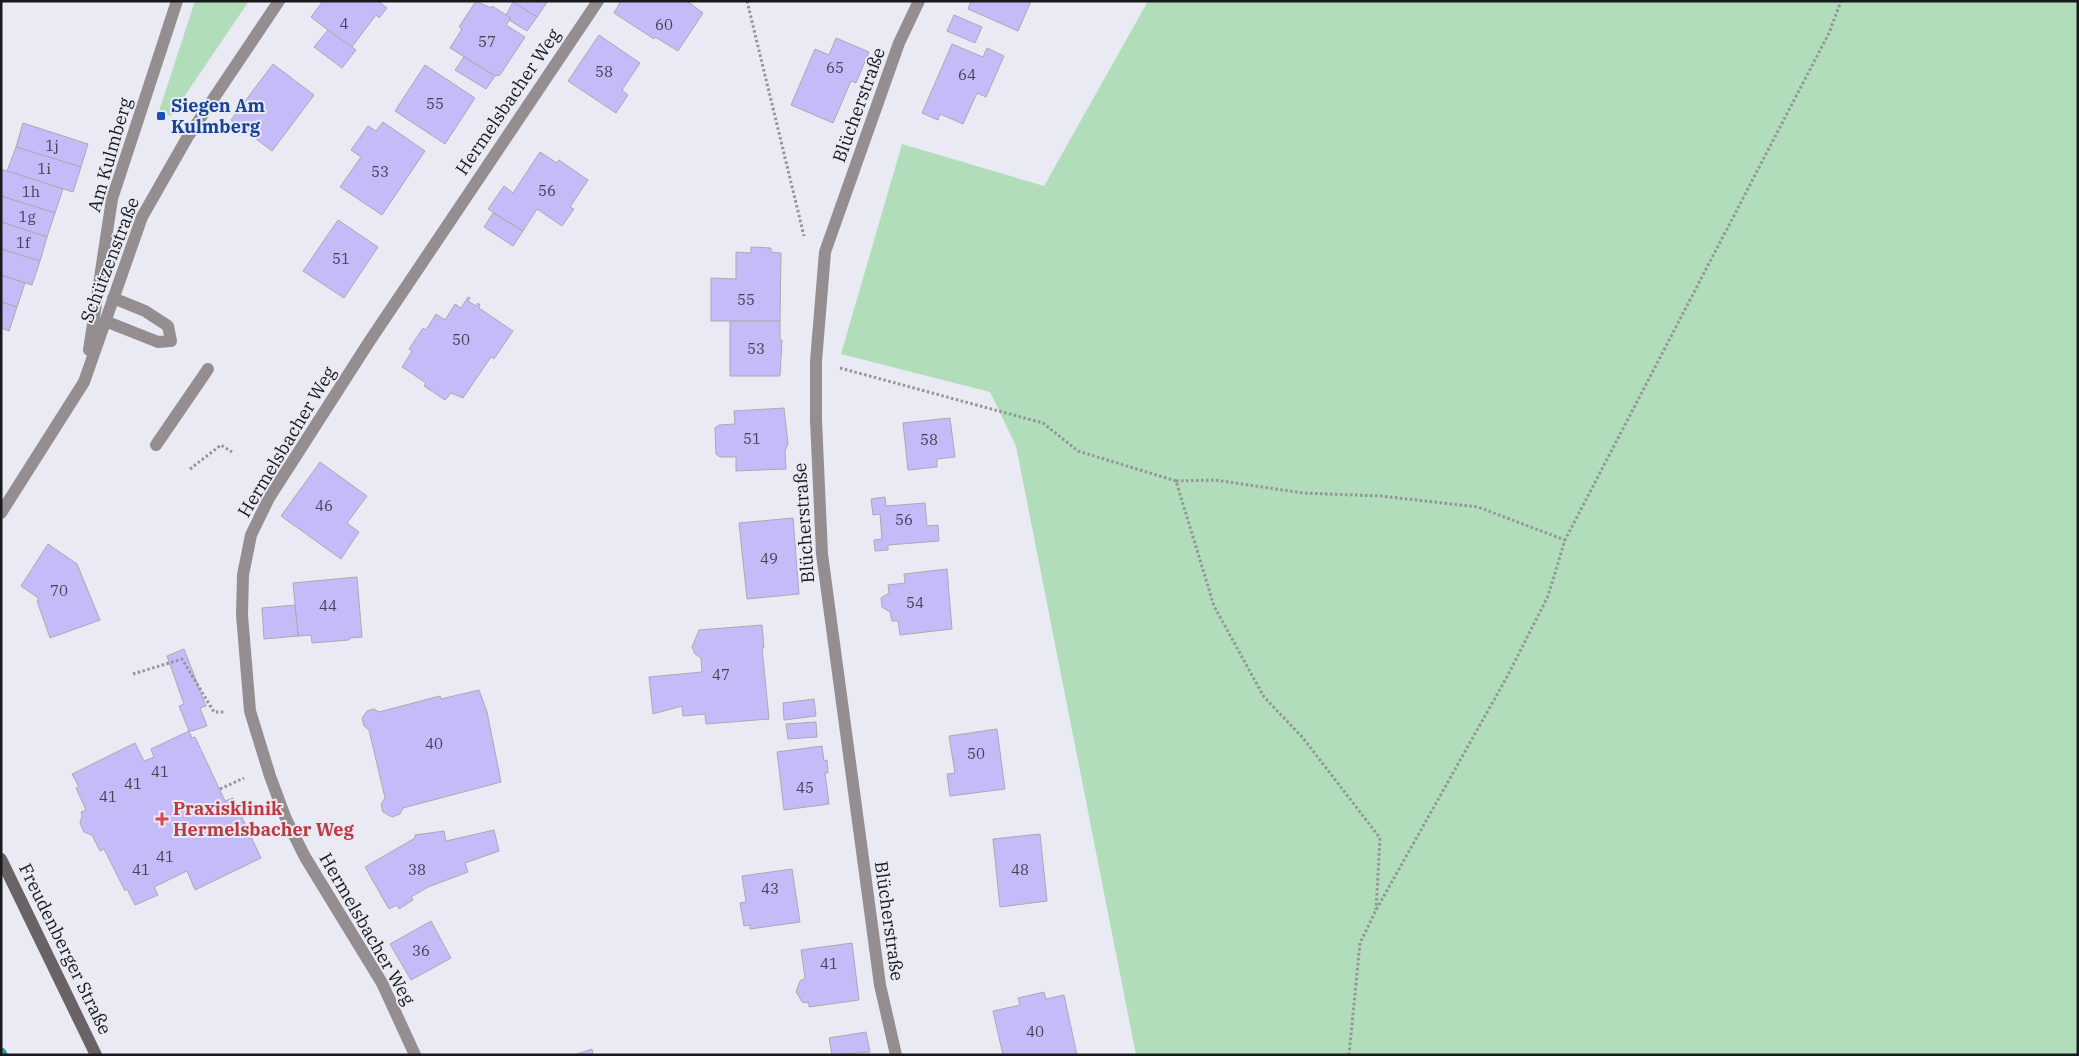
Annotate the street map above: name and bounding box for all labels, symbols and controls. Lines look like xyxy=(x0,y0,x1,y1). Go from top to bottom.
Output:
house number: 4 xyxy=(339,14,349,33)
house number: 60 xyxy=(655,15,673,34)
street label: Hermelsbacher Weg xyxy=(450,24,565,179)
house number: 57 xyxy=(478,32,496,51)
street label: Blücherstraße xyxy=(827,44,890,165)
house number: 65 xyxy=(826,58,844,77)
house number: 58 xyxy=(595,62,613,81)
house number: 64 xyxy=(958,65,976,84)
place label: Siegen Am Kulmberg xyxy=(171,94,265,138)
house number: 55 xyxy=(426,94,444,113)
street label: Am Kulmberg xyxy=(82,95,137,215)
marker: Siegen Am Kulmberg xyxy=(155,110,167,122)
house number: 1j xyxy=(45,136,59,155)
house number: 1i xyxy=(37,159,51,178)
house number: 53 xyxy=(371,162,389,181)
house number: 56 xyxy=(538,181,556,200)
house number: 1h xyxy=(22,182,40,201)
street label: Schützenstraße xyxy=(75,194,144,326)
house number: 1g xyxy=(18,207,36,226)
house number: 1f xyxy=(16,233,31,252)
house number: 51 xyxy=(332,249,350,268)
house number: 55 xyxy=(737,290,755,309)
house number: 50 xyxy=(452,330,470,349)
house number: 53 xyxy=(747,339,765,358)
street label: Hermelsbacher Weg xyxy=(232,362,341,521)
house number: 51 xyxy=(743,429,761,448)
house number: 58 xyxy=(920,430,938,449)
street label: Blücherstraße xyxy=(788,462,819,584)
house number: 46 xyxy=(315,496,333,515)
house number: 56 xyxy=(895,510,913,529)
house number: 49 xyxy=(760,549,778,568)
house number: 70 xyxy=(50,581,68,600)
house number: 54 xyxy=(906,593,924,612)
house number: 44 xyxy=(319,596,337,615)
house number: 47 xyxy=(712,665,730,684)
house number: 40 xyxy=(425,734,443,753)
house number: 50 xyxy=(967,744,985,763)
house number: 41 xyxy=(151,762,169,781)
house number: 41 xyxy=(124,774,142,793)
house number: 45 xyxy=(796,778,814,797)
house number: 41 xyxy=(99,787,117,806)
place label: Praxisklinik Hermelsbacher Weg xyxy=(173,797,355,841)
marker: Praxisklinik Hermelsbacher Weg xyxy=(155,812,169,826)
house number: 41 xyxy=(156,847,174,866)
street label: Hermelsbacher Weg xyxy=(314,849,420,1009)
street label: Freudenberger Straße xyxy=(14,859,117,1038)
house number: 41 xyxy=(132,860,150,879)
house number: 38 xyxy=(408,860,426,879)
street label: Blücherstraße xyxy=(870,860,909,982)
house number: 48 xyxy=(1011,860,1029,879)
house number: 43 xyxy=(761,879,779,898)
house number: 36 xyxy=(412,941,430,960)
house number: 41 xyxy=(820,954,838,973)
house number: 40 xyxy=(1026,1022,1044,1041)

